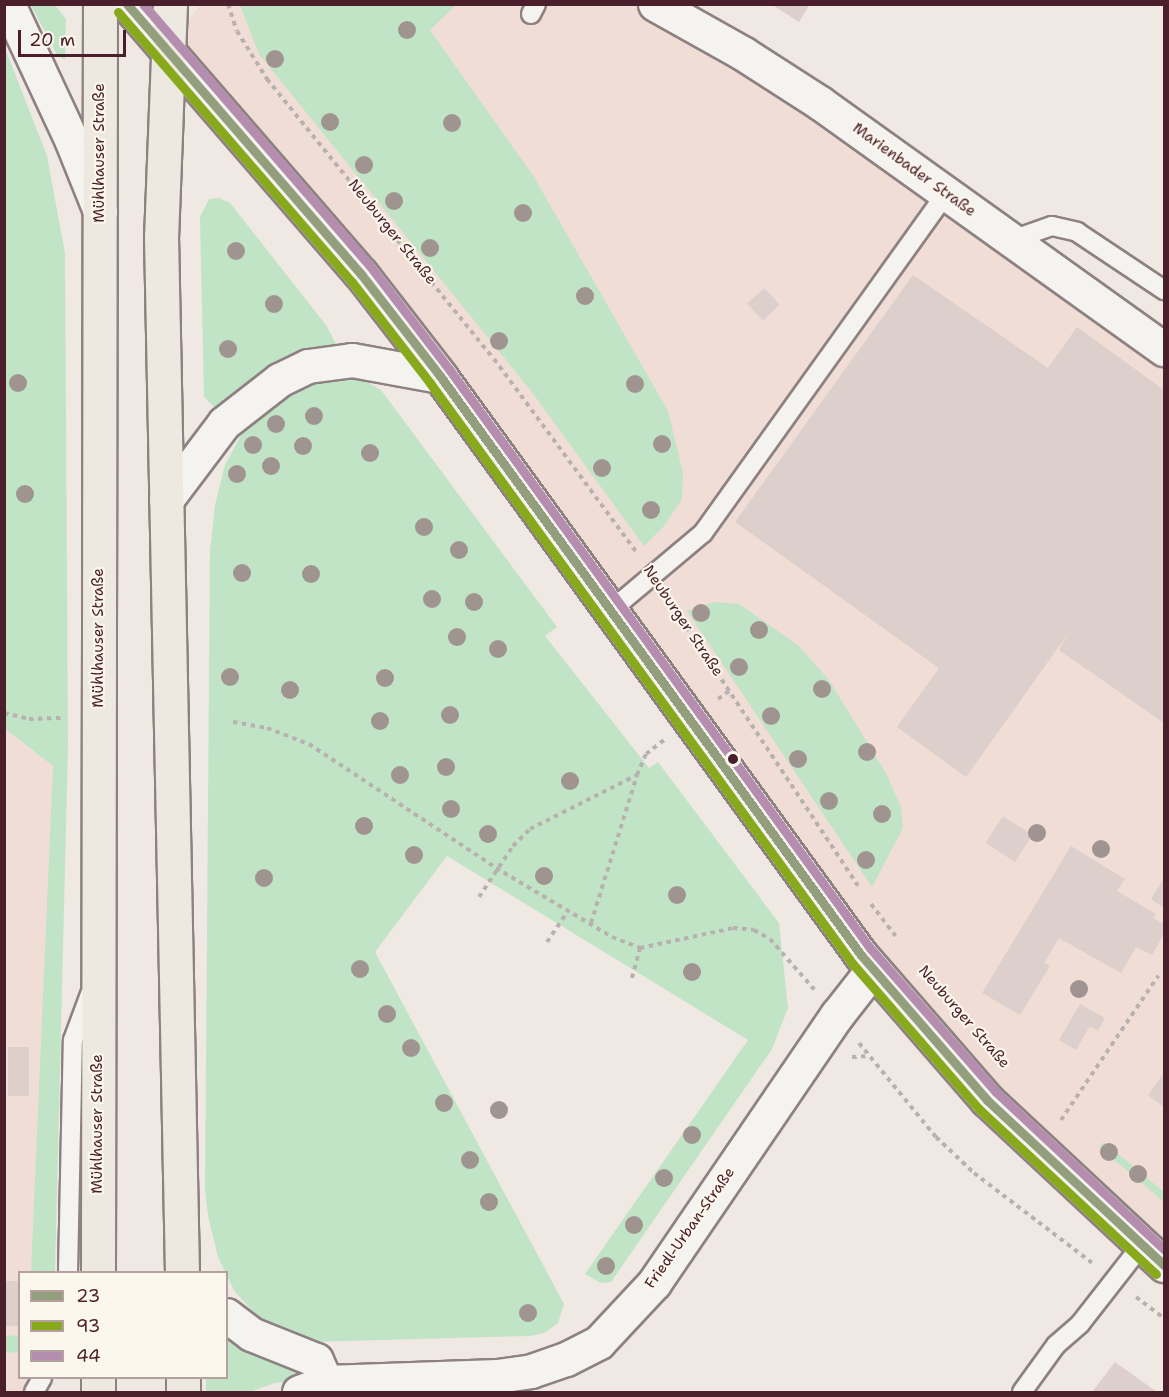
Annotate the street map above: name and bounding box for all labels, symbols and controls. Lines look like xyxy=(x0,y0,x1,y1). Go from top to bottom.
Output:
scale bar xyxy=(21,18,129,56)
text: 20 m xyxy=(29,28,75,52)
street label: Mühlhauser Straße xyxy=(91,83,109,223)
street label: Marienbader Straße xyxy=(849,119,979,221)
street label: Neuburger Straße xyxy=(344,176,440,288)
street label: Neuburger Straße xyxy=(639,562,727,680)
street label: Mühlhauser Straße xyxy=(90,568,108,708)
unlabelled marker xyxy=(727,753,739,765)
street label: Neuburger Straße xyxy=(915,962,1013,1072)
street label: Mühlhauser Straße xyxy=(89,1054,107,1194)
street label: Friedl-Urban-Straße xyxy=(641,1164,739,1292)
legend xyxy=(18,1271,228,1379)
text: 23 xyxy=(76,1284,100,1308)
text: 93 xyxy=(76,1314,100,1338)
text: 44 xyxy=(76,1344,101,1368)

